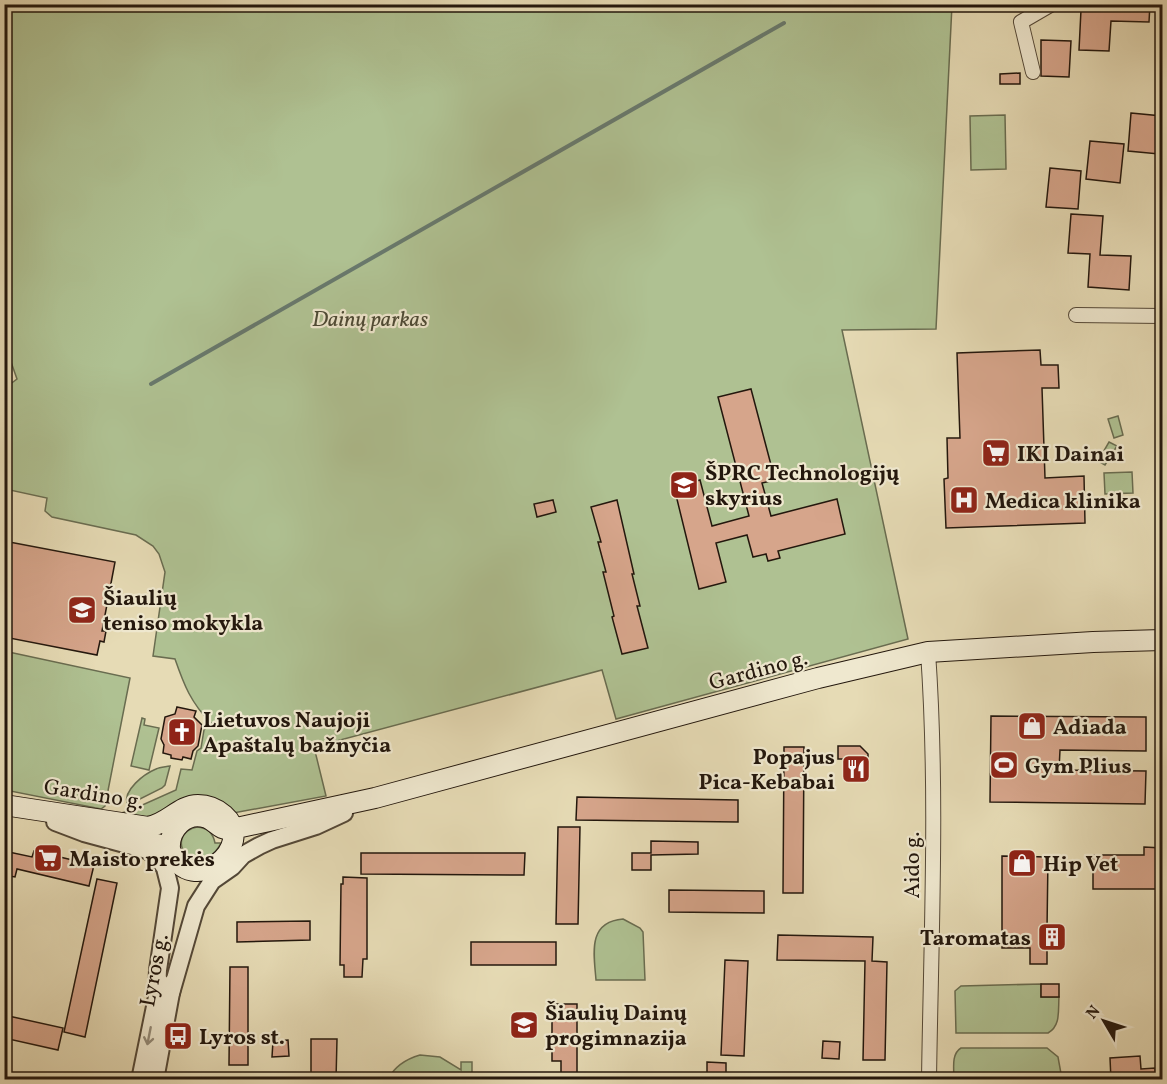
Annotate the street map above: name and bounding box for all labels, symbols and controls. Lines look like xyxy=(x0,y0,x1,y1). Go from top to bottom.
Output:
park label: Dainų parkas xyxy=(312,305,428,336)
supermarket icon: IKI Dainai xyxy=(980,437,1012,469)
place label: IKI Dainai xyxy=(1017,440,1125,471)
place label: ŠPRC Technologijų skyrius xyxy=(705,459,899,515)
school or university icon: ŠPRC Technologijų skyrius xyxy=(668,469,700,501)
hospital icon: Medica klinika xyxy=(948,484,980,516)
place label: Medica klinika xyxy=(985,487,1141,518)
place label: Šiaulių teniso mokykla xyxy=(103,584,263,640)
school or university icon: Šiaulių teniso mokykla xyxy=(66,594,98,626)
street label: Gardino g. xyxy=(706,643,811,699)
place label: Lietuvos Naujoji Apaštalų bažnyčia xyxy=(203,706,391,762)
shop icon: Adiada xyxy=(1016,710,1048,742)
place label: Adiada xyxy=(1053,713,1127,744)
church icon: Lietuvos Naujoji Apaštalų bažnyčia xyxy=(166,716,198,748)
place label: Popajus Pica-Kebabai xyxy=(698,743,835,799)
sports icon: Gym Plius xyxy=(988,749,1020,781)
place label: Gym Plius xyxy=(1025,752,1132,783)
restaurant icon: Popajus Pica-Kebabai xyxy=(840,753,872,785)
street label: Gardino g. xyxy=(41,772,146,819)
street label: Aido g. xyxy=(898,831,929,899)
supermarket icon: Maisto prekės xyxy=(32,842,64,874)
place label: Maisto prekės xyxy=(69,845,215,876)
shop icon: Hip Vet xyxy=(1006,847,1038,879)
place label: Hip Vet xyxy=(1043,850,1118,881)
building icon: Taromatas xyxy=(1036,921,1068,953)
place label: Taromatas xyxy=(920,924,1031,955)
street label: Lyros g. xyxy=(133,931,178,1010)
north arrow xyxy=(1074,991,1134,1051)
place label: Šiaulių Dainų progimnazija xyxy=(545,999,687,1055)
text: N xyxy=(1082,1001,1106,1024)
school or university icon: Šiaulių Dainų progimnazija xyxy=(508,1009,540,1041)
bus stop icon: Lyros st. xyxy=(162,1020,194,1052)
place label: Lyros st. xyxy=(199,1023,285,1054)
one-way arrow xyxy=(143,1026,154,1045)

